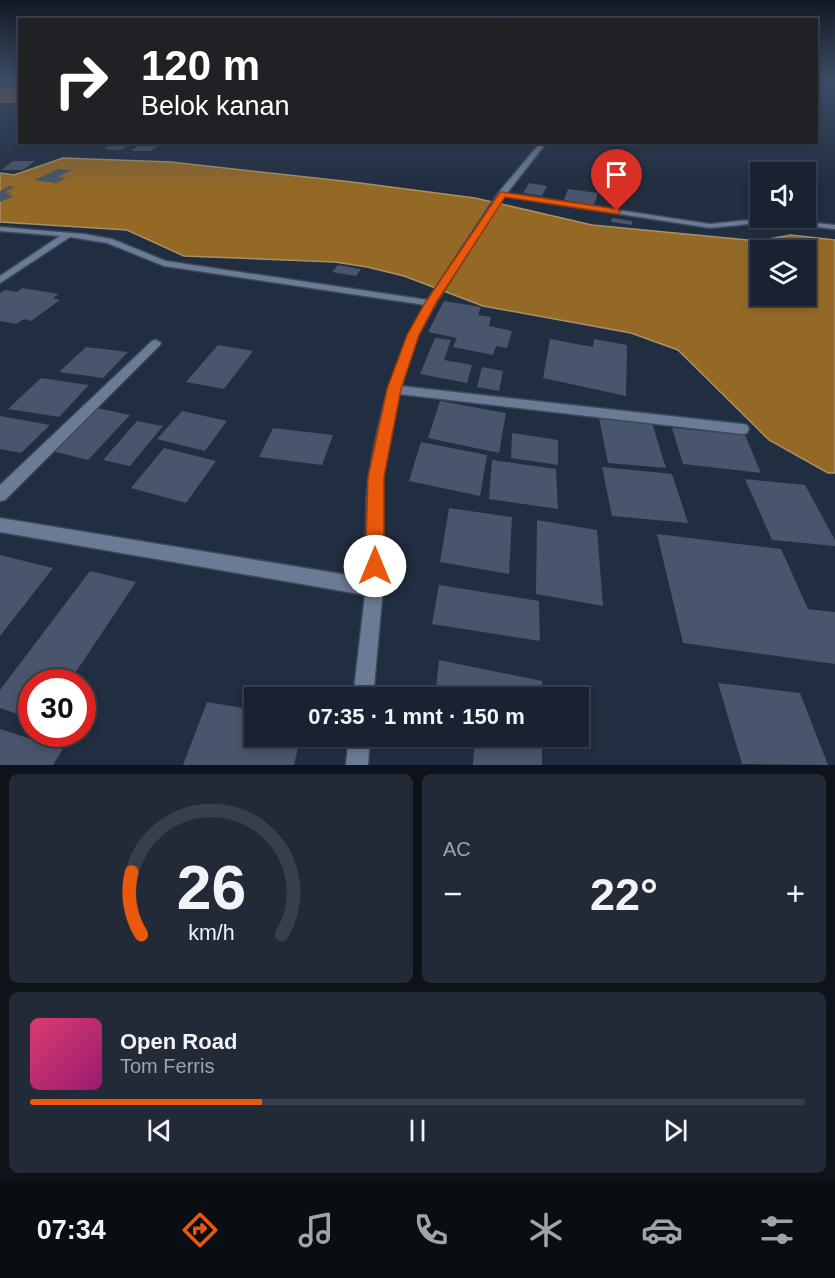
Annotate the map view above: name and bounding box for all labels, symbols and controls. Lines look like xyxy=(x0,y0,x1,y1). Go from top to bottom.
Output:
icon: right xyxy=(42,42,120,120)
text: 120 m xyxy=(141,42,260,89)
text: Belok kanan xyxy=(141,91,290,121)
pin xyxy=(591,149,642,211)
icon: arrive xyxy=(600,158,633,191)
map controls xyxy=(750,162,816,306)
button: sound xyxy=(750,162,816,228)
button: layers xyxy=(750,240,816,306)
position arrow xyxy=(343,534,407,598)
speed limit sign: 30 xyxy=(18,669,96,747)
text: 07:35 · 1 mnt · 150 m xyxy=(308,704,525,729)
text: AC xyxy=(443,838,471,860)
text: 26 xyxy=(176,853,246,922)
text: 22° xyxy=(590,869,658,920)
text: − xyxy=(443,875,462,912)
text: + xyxy=(786,875,805,912)
text: km/h xyxy=(188,922,234,946)
text: Open Road xyxy=(120,1029,237,1054)
text: Tom Ferris xyxy=(120,1055,214,1077)
icon: previous xyxy=(143,1114,176,1147)
icon: pause xyxy=(401,1114,434,1147)
icon: next xyxy=(659,1114,692,1147)
icon: directions xyxy=(179,1209,221,1251)
icon: music xyxy=(295,1209,337,1251)
icon: phone xyxy=(410,1209,452,1251)
icon: climate xyxy=(525,1209,567,1251)
icon: car xyxy=(641,1209,683,1251)
icon: filters xyxy=(756,1209,798,1251)
text: 07:34 xyxy=(37,1215,106,1245)

